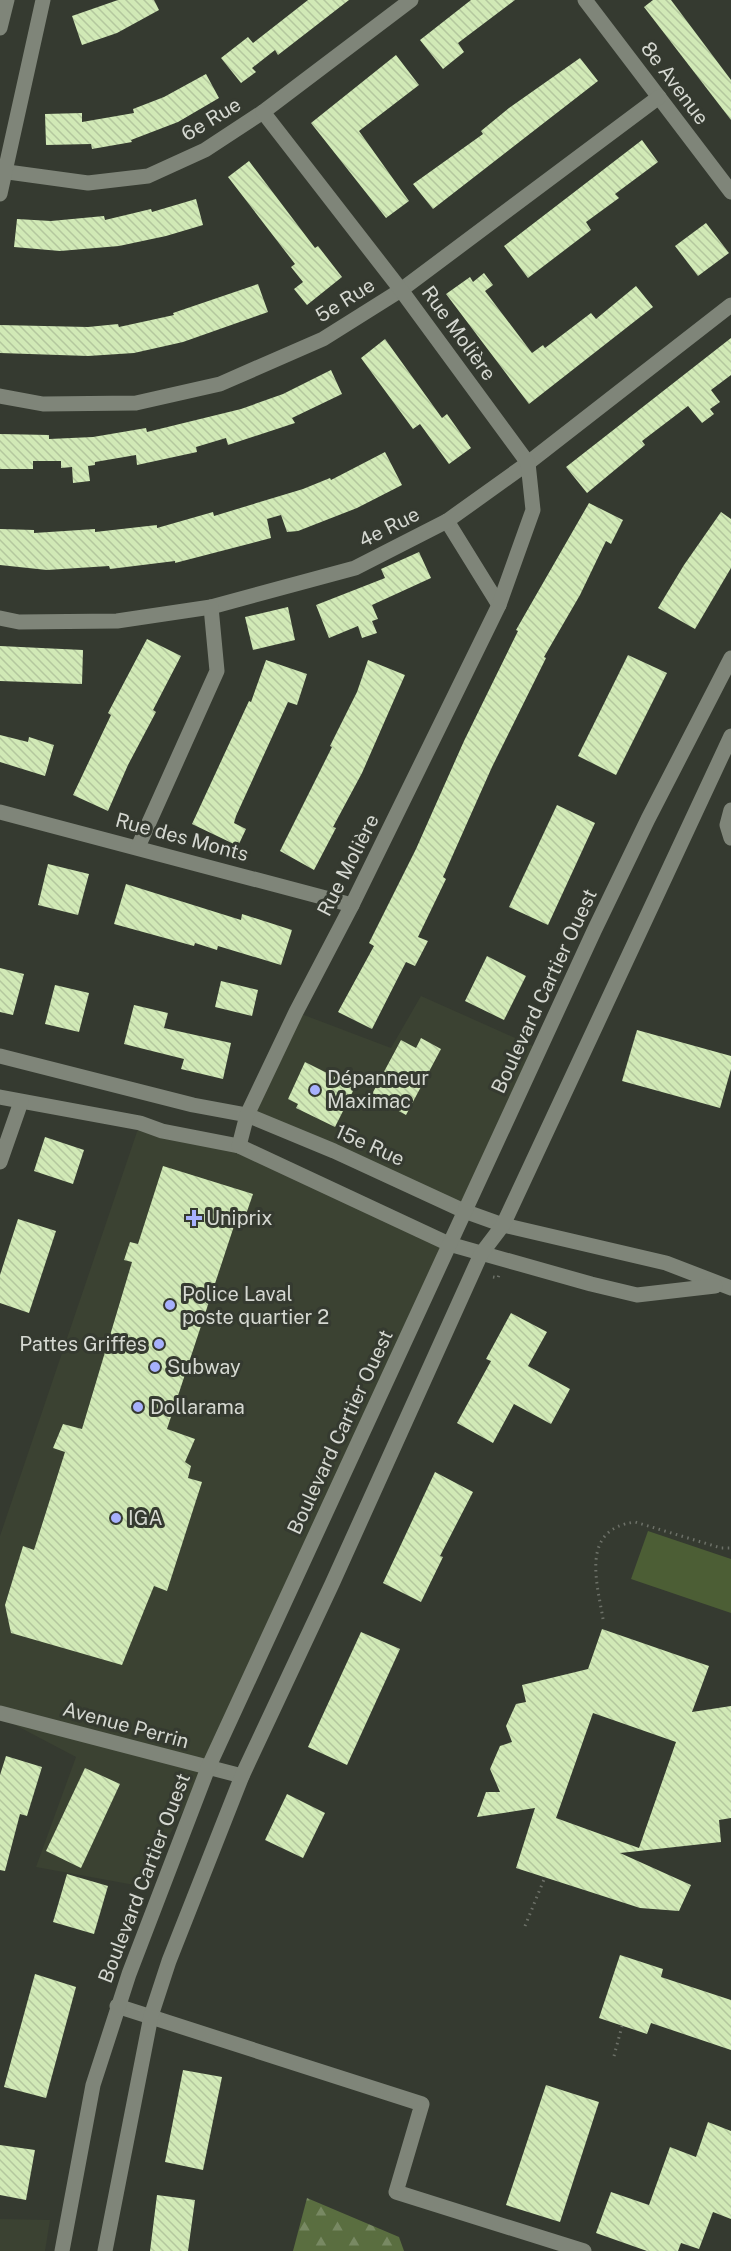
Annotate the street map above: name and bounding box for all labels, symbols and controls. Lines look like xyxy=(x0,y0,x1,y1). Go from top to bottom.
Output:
street label: 8e Avenue xyxy=(636,37,714,129)
street label: 6e Rue xyxy=(177,92,245,146)
street label: 5e Rue xyxy=(311,273,379,327)
street label: Rue Molière xyxy=(417,281,501,385)
street label: 4e Rue xyxy=(355,502,423,552)
street label: Rue des Monts xyxy=(113,808,251,866)
street label: Rue Molière xyxy=(312,810,384,920)
street label: Boulevard Cartier Ouest xyxy=(486,885,602,1097)
place label: Dépanneur Maximac xyxy=(327,1066,429,1113)
marker: Dépanneur Maximac xyxy=(308,1083,322,1097)
street label: 15e Rue xyxy=(332,1119,408,1171)
place label: Uniprix xyxy=(206,1206,273,1230)
marker: Uniprix xyxy=(187,1211,201,1225)
place label: Police Laval poste quartier 2 xyxy=(182,1282,329,1329)
marker: Police Laval poste quartier 2 xyxy=(163,1298,177,1312)
street label: Boulevard Cartier Ouest xyxy=(282,1326,398,1538)
place label: Pattes Griffes xyxy=(19,1332,147,1356)
marker: Pattes Griffes xyxy=(152,1337,166,1351)
place label: Subway xyxy=(167,1355,241,1379)
marker: Subway xyxy=(148,1360,162,1374)
place label: Dollarama xyxy=(150,1395,245,1419)
marker: Dollarama xyxy=(131,1400,145,1414)
place label: IGA xyxy=(128,1506,163,1530)
marker: IGA xyxy=(109,1511,123,1525)
street label: Avenue Perrin xyxy=(60,1697,192,1753)
street label: Boulevard Cartier Ouest xyxy=(93,1770,195,1986)

